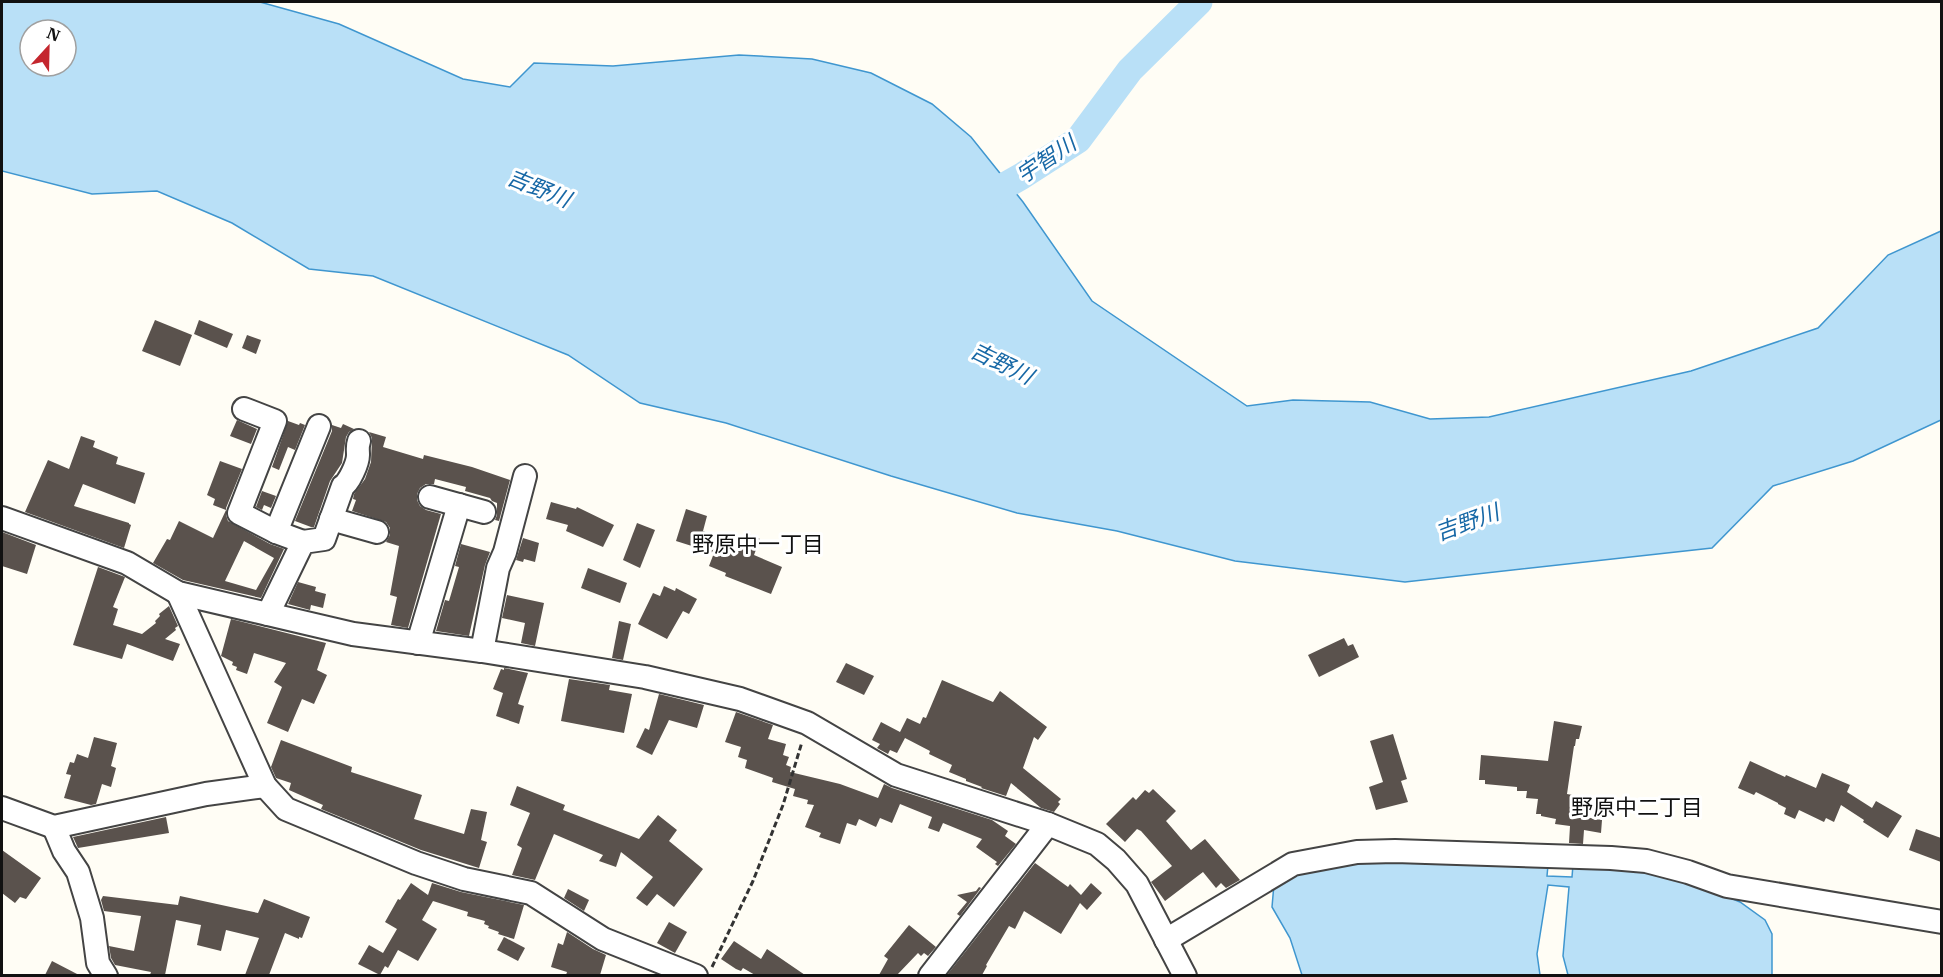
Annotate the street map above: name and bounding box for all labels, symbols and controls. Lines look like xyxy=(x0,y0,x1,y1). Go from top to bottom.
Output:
north arrow xyxy=(18,18,78,78)
text: N xyxy=(44,22,63,46)
water label: 宇智川 xyxy=(1010,127,1083,189)
water label: 吉野川 xyxy=(503,162,577,214)
water label: 吉野川 xyxy=(966,335,1040,391)
water label: 吉野川 xyxy=(1431,496,1505,546)
district label: 野原中一丁目 xyxy=(692,529,824,558)
district label: 野原中二丁目 xyxy=(1571,792,1703,821)

